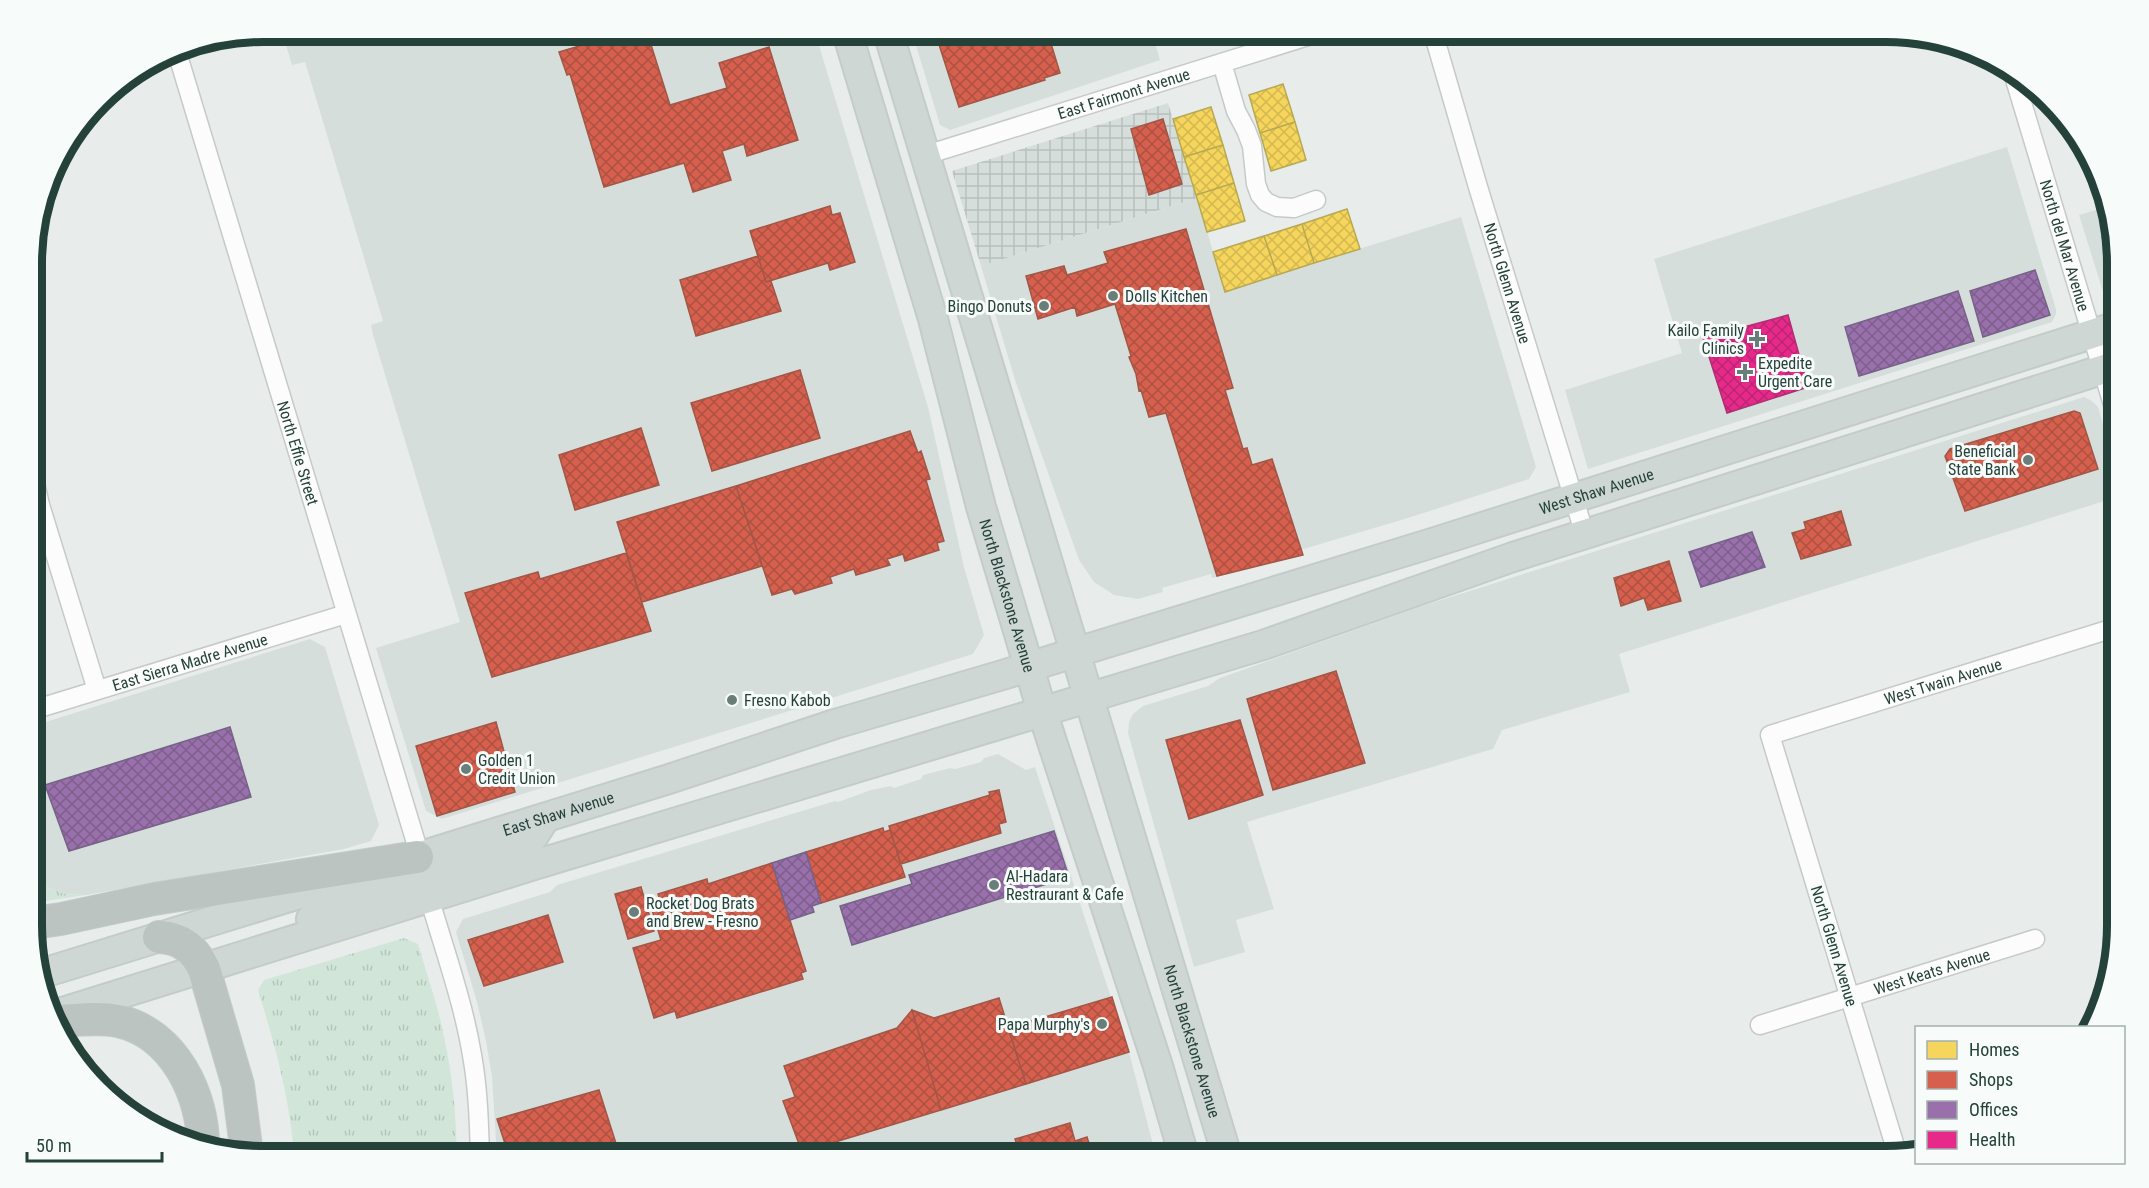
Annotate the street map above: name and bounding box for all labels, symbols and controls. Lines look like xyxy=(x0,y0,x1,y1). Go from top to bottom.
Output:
street label: East Fairmont Avenue xyxy=(1055,64,1192,123)
street label: North del Mar Avenue xyxy=(2036,177,2094,313)
street label: North Glenn Avenue xyxy=(1480,221,1535,346)
place label: Dolls Kitchen xyxy=(1125,287,1208,306)
marker: Dolls Kitchen xyxy=(1106,289,1120,303)
place label: Bingo Donuts xyxy=(948,297,1032,316)
marker: Bingo Donuts xyxy=(1037,299,1051,313)
place label: Kailo Family Clinics xyxy=(1667,321,1744,358)
marker: Kailo Family Clinics xyxy=(1748,330,1766,348)
place label: Expedite Urgent Care xyxy=(1758,354,1832,391)
marker: Expedite Urgent Care xyxy=(1736,363,1754,381)
street label: North Effie Street xyxy=(273,399,323,508)
place label: Beneficial State Bank xyxy=(1948,442,2017,479)
marker: Beneficial State Bank xyxy=(2021,453,2035,467)
street label: West Shaw Avenue xyxy=(1537,464,1656,518)
street label: North Blackstone Avenue xyxy=(976,517,1039,674)
street label: East Sierra Madre Avenue xyxy=(110,629,270,695)
street label: West Twain Avenue xyxy=(1882,654,2004,708)
place label: Fresno Kabob xyxy=(744,691,831,710)
marker: Fresno Kabob xyxy=(725,693,739,707)
place label: Golden 1 Credit Union xyxy=(478,751,556,788)
marker: Golden 1 Credit Union xyxy=(459,762,473,776)
street label: East Shaw Avenue xyxy=(500,787,616,839)
place label: Al-Hadara Restraurant & Cafe xyxy=(1006,867,1124,904)
marker: Al-Hadara Restraurant & Cafe xyxy=(987,878,1001,892)
street label: North Glenn Avenue xyxy=(1807,883,1861,1009)
place label: Rocket Dog Brats and Brew - Fresno xyxy=(646,894,759,931)
marker: Rocket Dog Brats and Brew - Fresno xyxy=(627,905,641,919)
street label: West Keats Avenue xyxy=(1871,944,1992,998)
street label: North Blackstone Avenue xyxy=(1160,962,1224,1120)
place label: Papa Murphy's xyxy=(998,1015,1090,1034)
marker: Papa Murphy's xyxy=(1095,1017,1109,1031)
legend xyxy=(1915,1026,2125,1164)
text: Homes xyxy=(1969,1039,2019,1060)
text: Shops xyxy=(1969,1069,2013,1090)
text: Offices xyxy=(1969,1099,2018,1120)
scale bar xyxy=(27,1125,162,1163)
text: Health xyxy=(1969,1129,2015,1150)
text: 50 m xyxy=(36,1135,71,1156)

